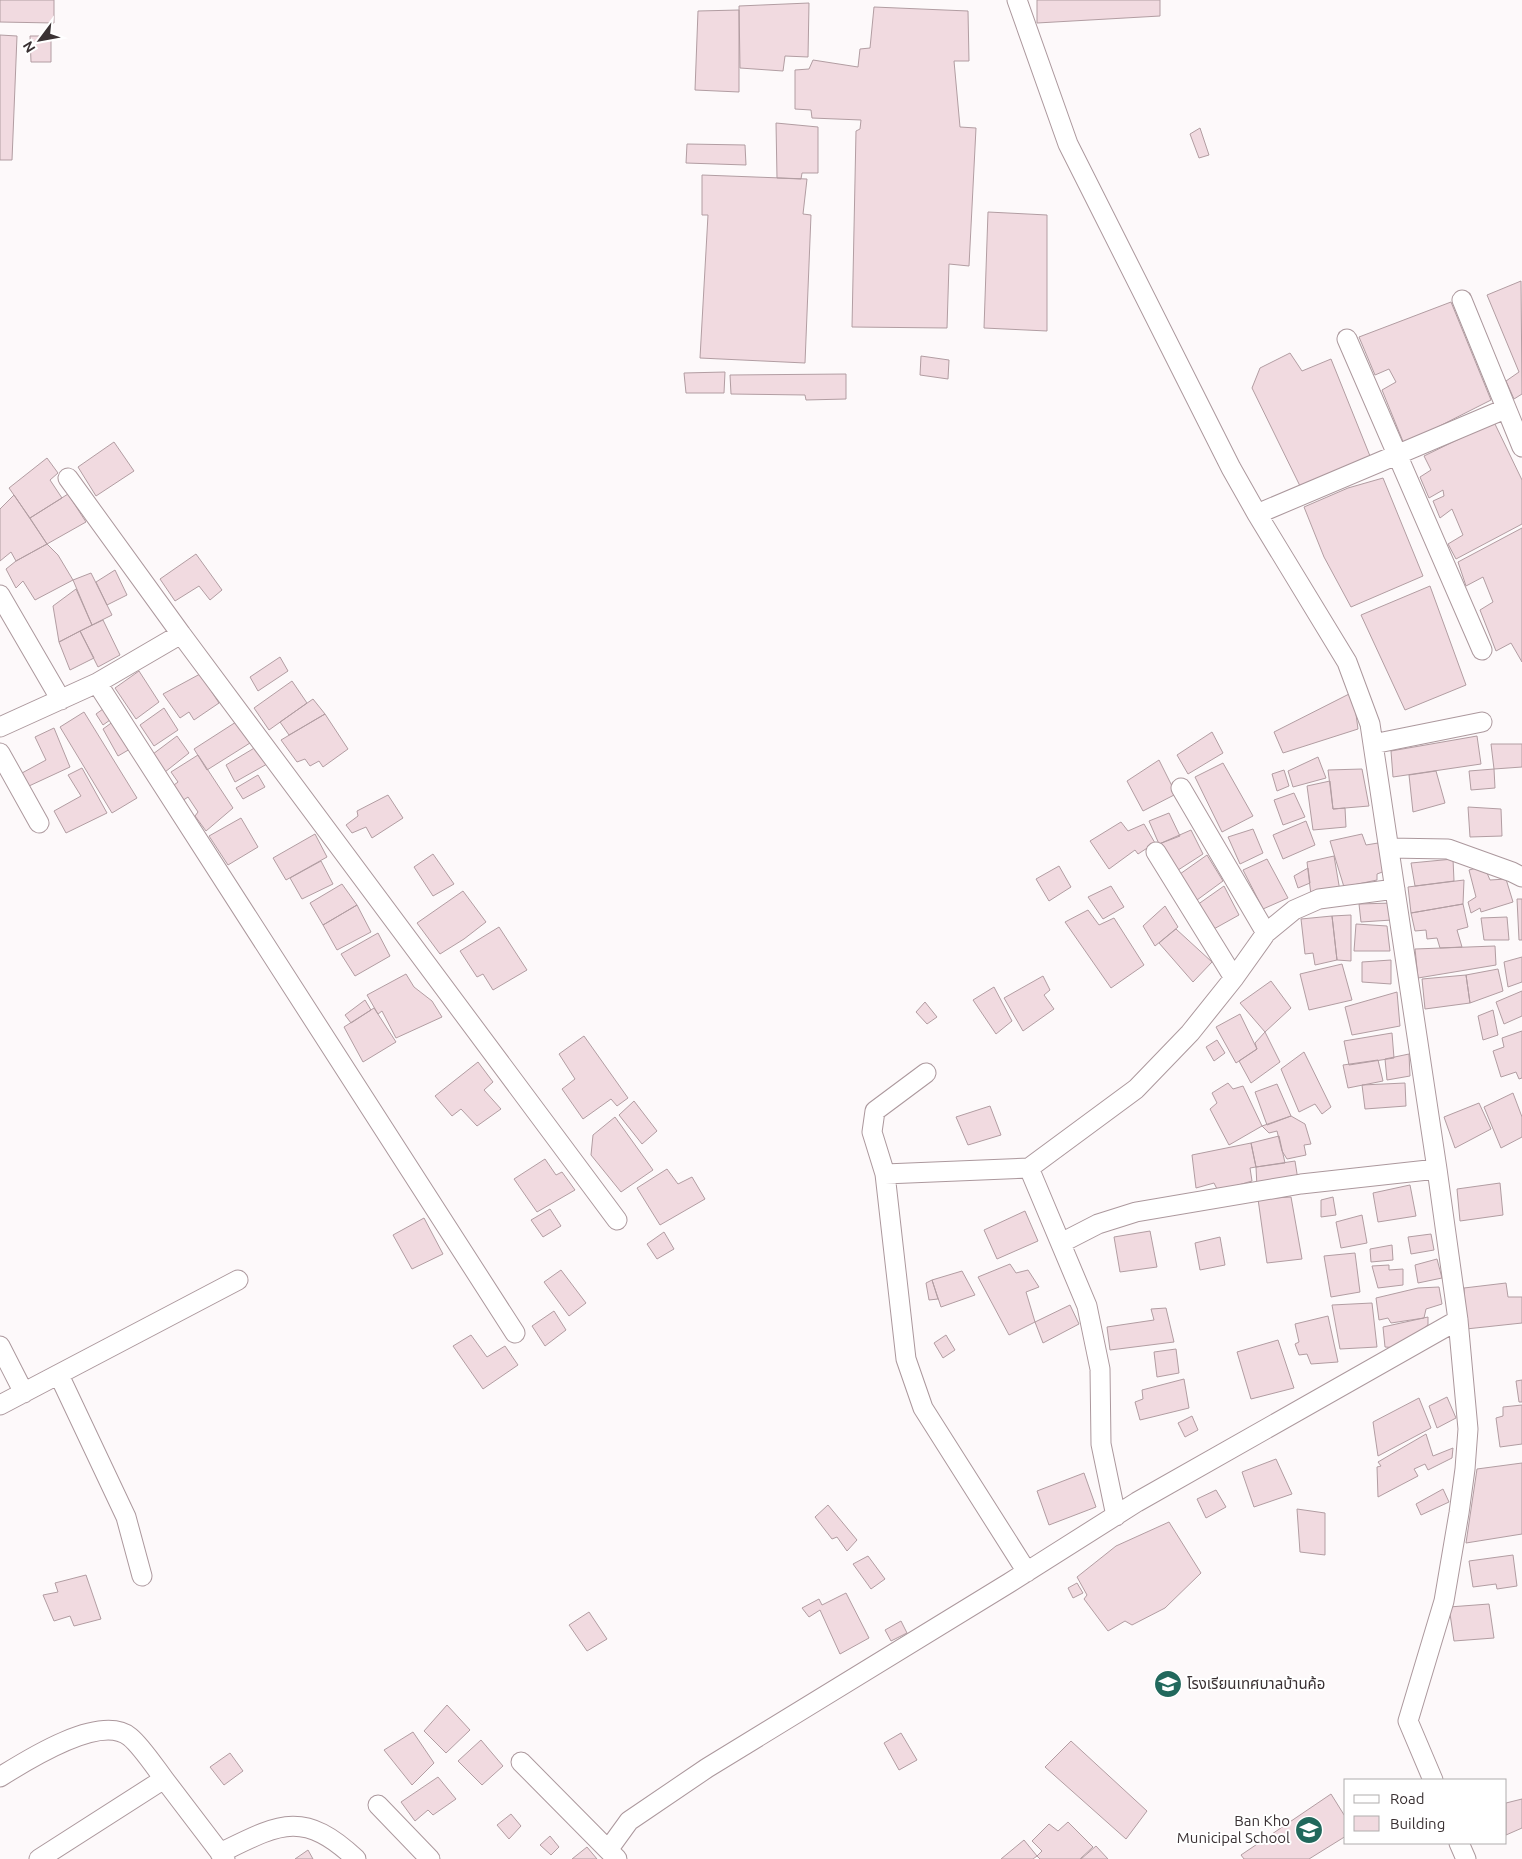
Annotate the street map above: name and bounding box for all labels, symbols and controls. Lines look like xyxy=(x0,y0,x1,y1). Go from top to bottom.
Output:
north arrow xyxy=(15,15,65,65)
text: N xyxy=(19,38,39,56)
school or university icon: โรงเรียนเทศบาลบ้านค้อ xyxy=(1153,1669,1183,1699)
place label: โรงเรียนเทศบาลบ้านค้อ xyxy=(1187,1675,1325,1692)
legend xyxy=(1344,1779,1507,1844)
text: Road xyxy=(1390,1790,1425,1807)
place label: Ban Kho Municipal School xyxy=(1177,1812,1290,1846)
school or university icon: Ban Kho Municipal School xyxy=(1294,1815,1324,1845)
text: Building xyxy=(1390,1815,1445,1832)

